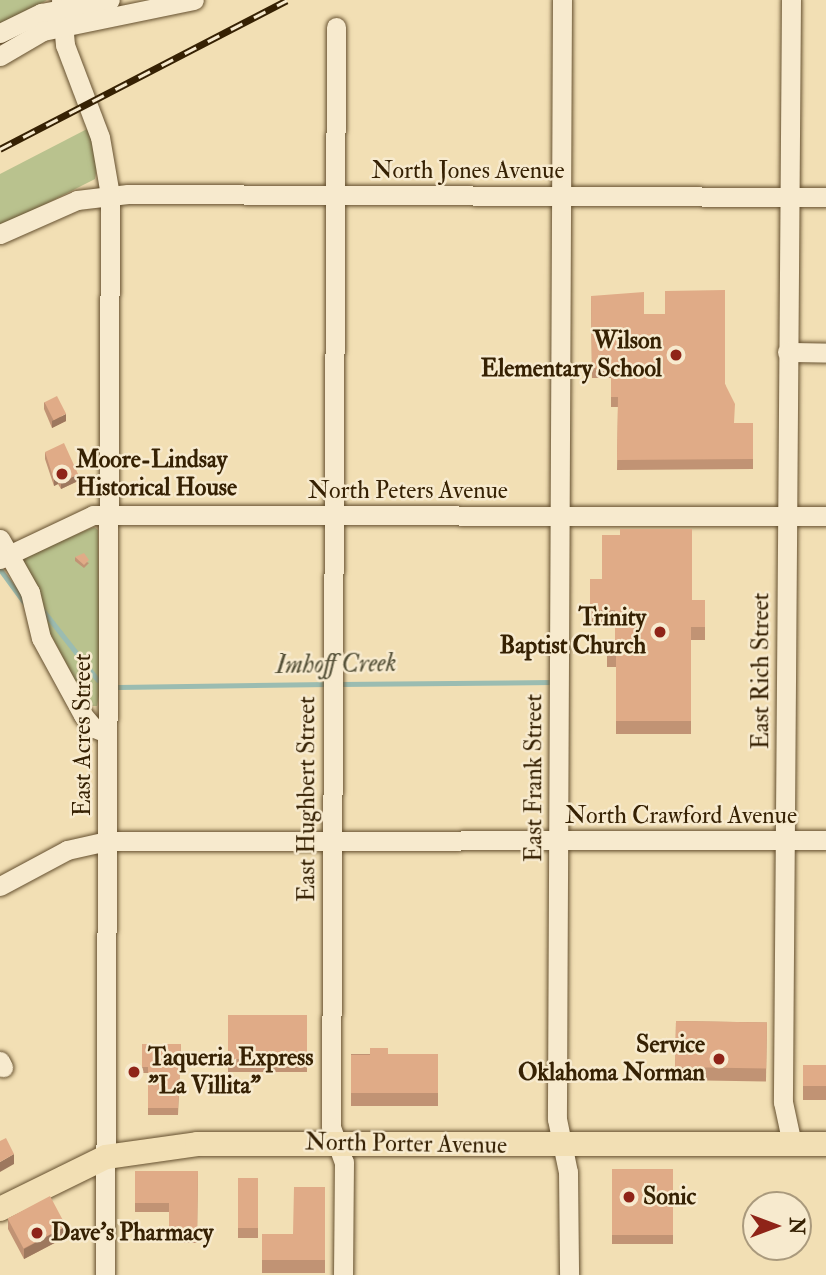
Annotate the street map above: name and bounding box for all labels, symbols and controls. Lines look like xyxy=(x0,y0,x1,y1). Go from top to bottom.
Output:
street label: North Jones Avenue xyxy=(372,157,564,185)
place label: Wilson Elementary School xyxy=(481,327,662,383)
marker: Wilson Elementary School xyxy=(668,347,684,363)
place label: Moore-Lindsay Historical House xyxy=(76,446,237,502)
marker: Moore-Lindsay Historical House xyxy=(54,466,70,482)
street label: North Peters Avenue xyxy=(308,477,508,505)
street label: East Rich Street xyxy=(747,593,775,749)
place label: Trinity Baptist Church xyxy=(500,604,646,660)
marker: Trinity Baptist Church xyxy=(652,624,668,640)
water label: Imhoff Creek xyxy=(275,648,397,682)
street label: East Acres Street xyxy=(69,653,97,817)
street label: East Frank Street xyxy=(520,694,548,862)
street label: East Hughbert Street xyxy=(293,696,321,902)
street label: North Crawford Avenue xyxy=(565,802,797,830)
place label: Service Oklahoma Norman xyxy=(518,1031,705,1087)
place label: Taqueria Express "La Villita" xyxy=(148,1044,314,1100)
marker: Service Oklahoma Norman xyxy=(711,1051,727,1067)
marker: Taqueria Express "La Villita" xyxy=(126,1064,142,1080)
street label: North Porter Avenue xyxy=(305,1128,507,1160)
place label: Sonic xyxy=(643,1183,696,1211)
marker: Sonic xyxy=(621,1189,637,1205)
north arrow xyxy=(742,1191,812,1261)
text: N xyxy=(784,1217,808,1235)
place label: Dave's Pharmacy xyxy=(51,1219,213,1247)
marker: Dave's Pharmacy xyxy=(29,1225,45,1241)

